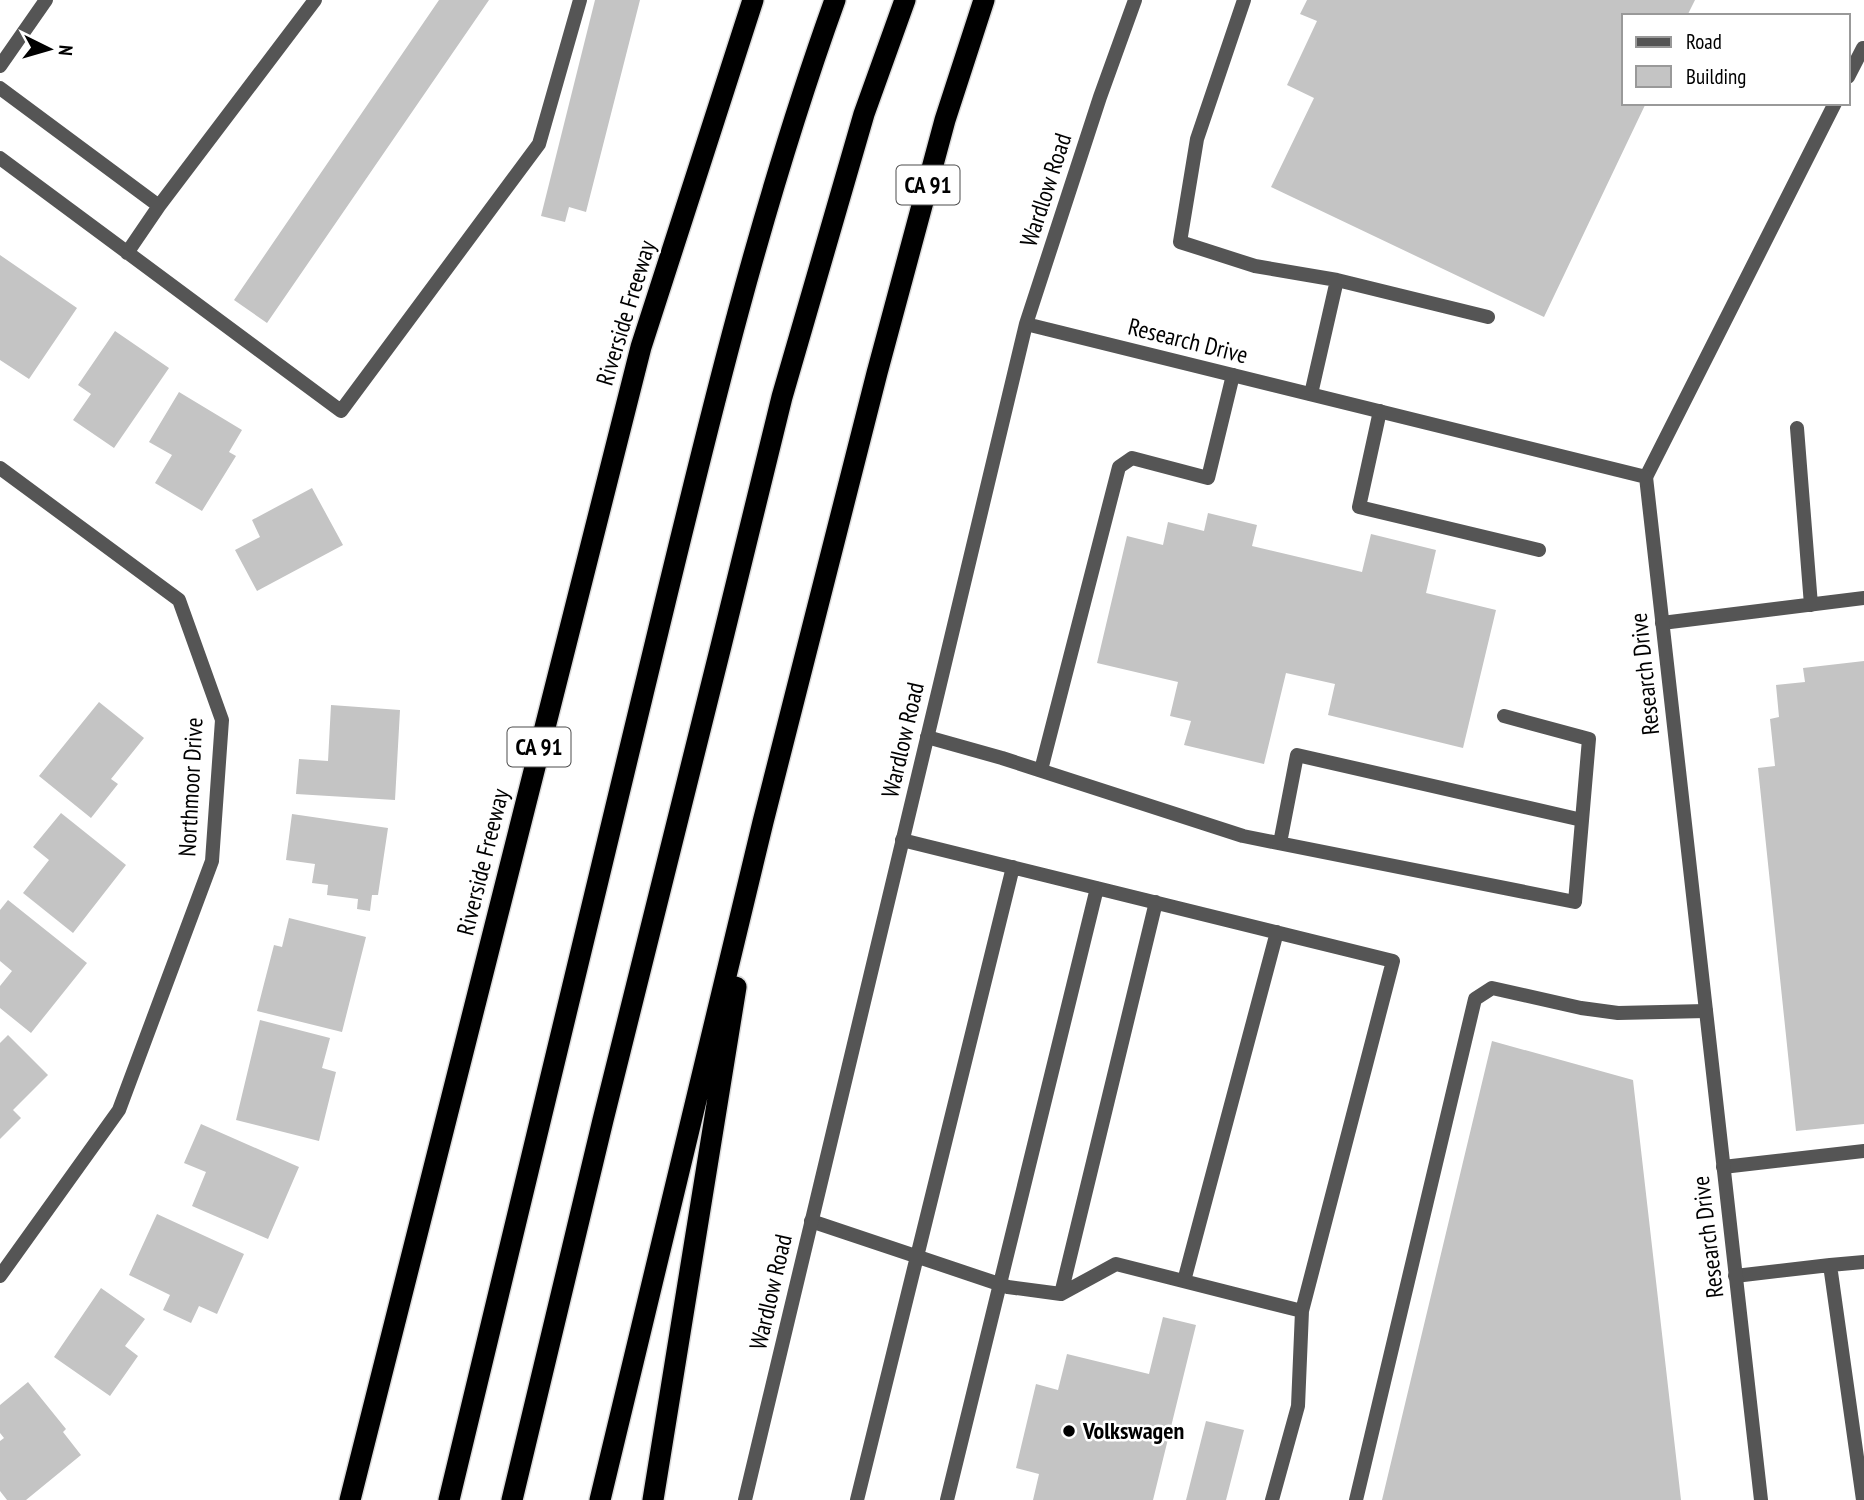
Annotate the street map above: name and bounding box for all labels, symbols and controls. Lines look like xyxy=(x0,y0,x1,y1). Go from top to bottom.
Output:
north arrow xyxy=(14,14,84,84)
legend xyxy=(1622,14,1850,105)
text: Road xyxy=(1686,28,1722,55)
text: N xyxy=(54,44,78,57)
text: Building xyxy=(1686,63,1746,90)
street label: Wardlow Road xyxy=(1013,129,1078,250)
road number: CA 91 xyxy=(897,166,960,204)
street label: Riverside Freeway xyxy=(589,237,662,389)
street label: Research Drive xyxy=(1125,311,1251,370)
street label: Research Drive xyxy=(1623,612,1666,737)
street label: Wardlow Road xyxy=(874,679,931,801)
street label: Northmoor Drive xyxy=(171,717,210,857)
road number: CA 91 xyxy=(508,727,570,766)
street label: Riverside Freeway xyxy=(449,785,516,938)
street label: Research Drive xyxy=(1685,1174,1730,1300)
street label: Wardlow Road xyxy=(742,1231,799,1353)
place label: Volkswagen xyxy=(1082,1415,1184,1446)
marker: Volkswagen xyxy=(1061,1423,1077,1439)

